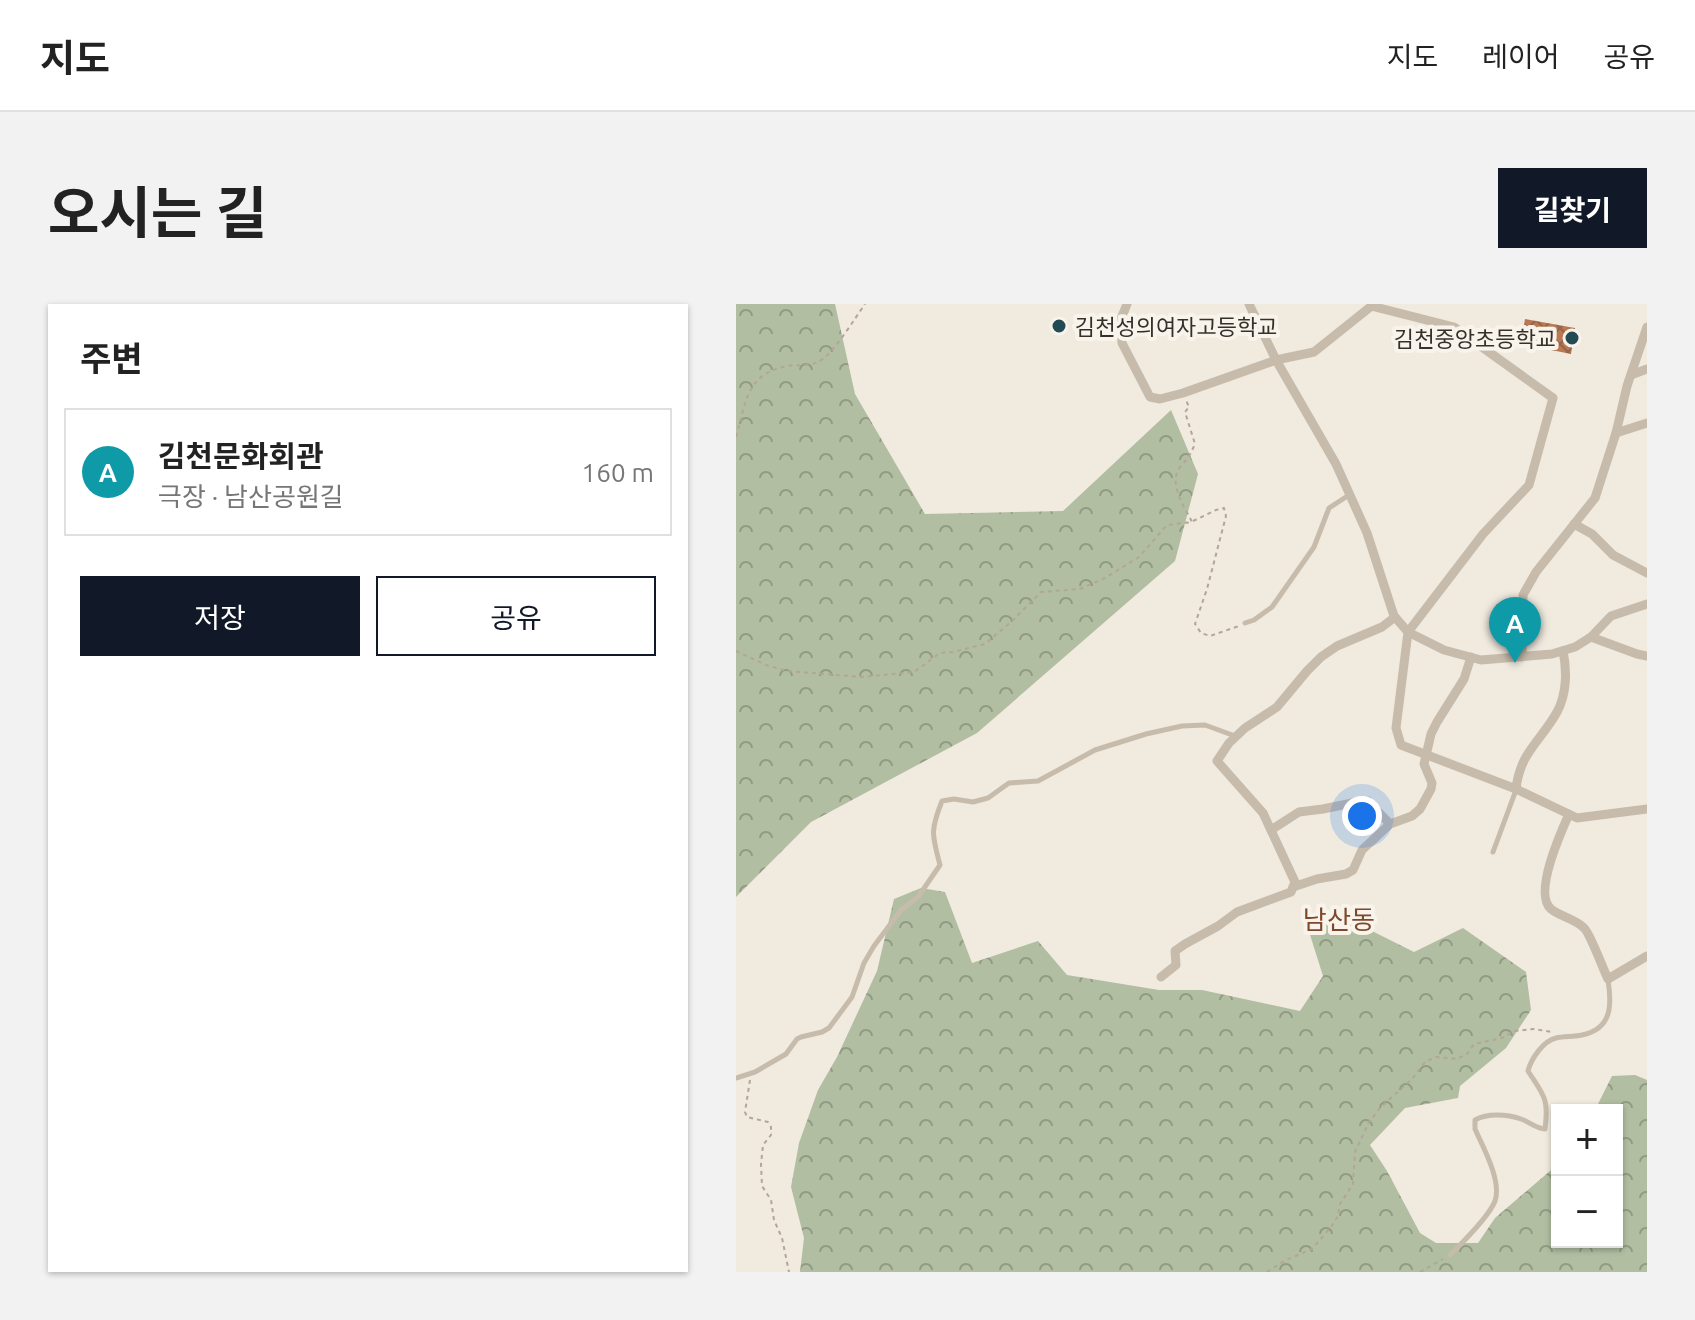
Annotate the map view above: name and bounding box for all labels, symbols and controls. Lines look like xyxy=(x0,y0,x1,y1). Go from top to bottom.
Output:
text: 지도 xyxy=(40,37,110,79)
text: 지도 xyxy=(1387,41,1438,72)
text: 레이어 xyxy=(1482,41,1559,72)
text: 공유 xyxy=(1603,41,1655,72)
button: 길찾기 xyxy=(1498,168,1647,248)
text: 오시는 길 xyxy=(48,181,267,244)
place label: 김천성의여자고등학교 xyxy=(1075,314,1277,339)
marker: 김천성의여자고등학교 xyxy=(1050,317,1068,335)
place label: 김천중앙초등학교 xyxy=(1394,326,1556,351)
marker: 김천중앙초등학교 xyxy=(1563,329,1581,347)
text: 주변 xyxy=(80,339,143,377)
text: 김천문화회관 xyxy=(158,439,324,473)
text: A xyxy=(99,458,117,487)
text: 160 m xyxy=(582,458,654,487)
text: 극장 · 남산공원길 xyxy=(158,482,344,511)
button: 저장 xyxy=(80,576,360,656)
button: 공유 xyxy=(376,576,656,656)
pin: A xyxy=(1489,597,1541,663)
your location xyxy=(1342,796,1382,836)
district label: 남산동 xyxy=(1303,905,1375,934)
map controls xyxy=(1551,1104,1623,1248)
button: + xyxy=(1551,1104,1623,1176)
button: − xyxy=(1551,1176,1623,1248)

